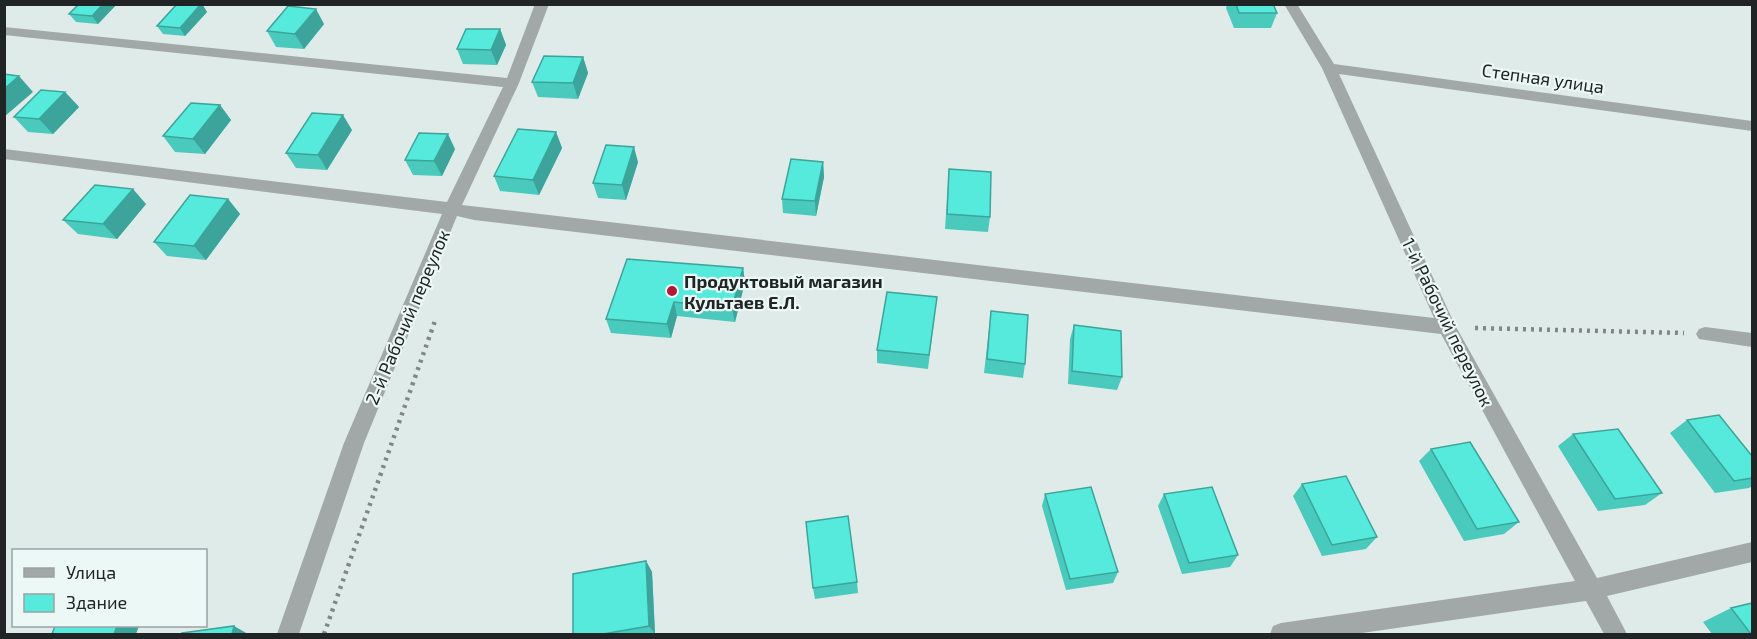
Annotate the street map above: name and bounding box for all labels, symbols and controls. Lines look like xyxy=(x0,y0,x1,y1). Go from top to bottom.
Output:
street label: Степная улица xyxy=(1480,59,1606,97)
street label: 2-й Рабочий переулок xyxy=(360,226,454,408)
street label: 1-й Рабочий переулок xyxy=(1398,234,1499,410)
place label: Продуктовый магазин Культаев Е.Л. xyxy=(684,270,883,313)
marker: Продуктовый магазин Культаев Е.Л. xyxy=(665,284,679,298)
legend xyxy=(12,549,207,627)
text: Улица xyxy=(66,561,116,583)
text: Здание xyxy=(66,591,127,613)

